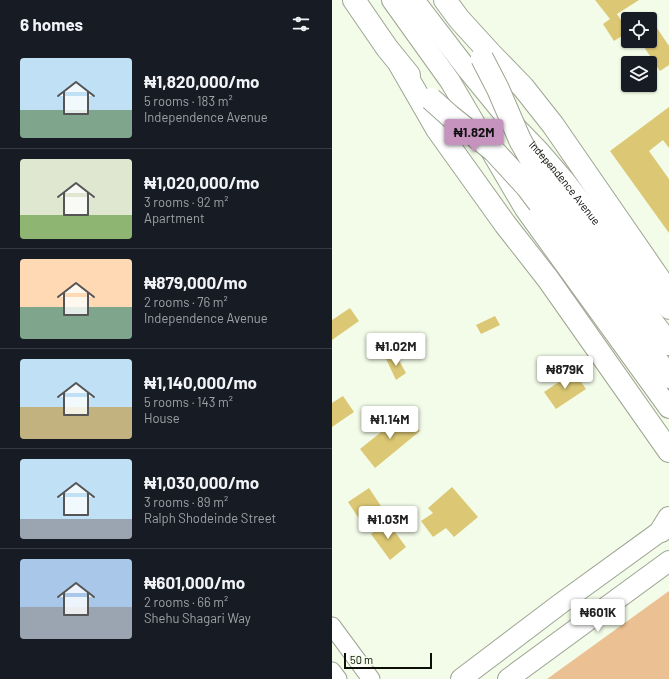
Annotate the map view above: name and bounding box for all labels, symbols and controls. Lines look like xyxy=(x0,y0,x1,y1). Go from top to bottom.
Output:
map controls xyxy=(621,12,657,92)
button: locate xyxy=(621,12,657,48)
icon: filters xyxy=(290,13,312,35)
text: 6 homes xyxy=(20,14,83,34)
button: layers xyxy=(621,56,657,92)
text: ₦1,820,000/mo xyxy=(144,71,260,91)
icon: home xyxy=(52,74,100,122)
text: 5 rooms · 183 m² xyxy=(144,93,233,109)
text: Independence Avenue xyxy=(144,109,268,125)
pin: ₦1.82M xyxy=(441,119,507,153)
text: ₦1.82M xyxy=(453,124,495,140)
street label: Independence Avenue xyxy=(527,138,603,227)
text: ₦1,020,000/mo xyxy=(144,172,260,192)
icon: home xyxy=(52,175,100,223)
text: 3 rooms · 92 m² xyxy=(144,194,228,210)
text: Apartment xyxy=(144,210,205,226)
text: ₦879,000/mo xyxy=(144,272,247,292)
icon: home xyxy=(52,275,100,323)
text: 2 rooms · 76 m² xyxy=(144,294,228,310)
text: Independence Avenue xyxy=(144,310,268,326)
pin: ₦1.02M xyxy=(363,333,429,367)
text: ₦1.02M xyxy=(375,338,417,354)
pin: ₦879K xyxy=(537,356,593,390)
text: ₦879K xyxy=(546,361,584,377)
text: ₦1,140,000/mo xyxy=(144,372,257,392)
icon: home xyxy=(52,375,100,423)
text: 5 rooms · 143 m² xyxy=(144,394,233,410)
pin: ₦1.14M xyxy=(357,406,423,440)
text: House xyxy=(144,410,180,426)
text: ₦1.14M xyxy=(370,411,410,427)
text: ₦1,030,000/mo xyxy=(144,472,259,492)
icon: home xyxy=(52,475,100,523)
text: 3 rooms · 89 m² xyxy=(144,494,228,510)
pin: ₦1.03M xyxy=(355,506,421,540)
text: Ralph Shodeinde Street xyxy=(144,510,276,526)
text: ₦1.03M xyxy=(368,511,408,527)
text: ₦601,000/mo xyxy=(144,572,245,592)
icon: home xyxy=(52,575,100,623)
text: 2 rooms · 66 m² xyxy=(144,594,228,610)
pin: ₦601K xyxy=(570,599,626,633)
text: ₦601K xyxy=(580,604,616,620)
text: Shehu Shagari Way xyxy=(144,610,251,626)
scale bar xyxy=(344,651,432,670)
text: 50 m xyxy=(350,653,373,666)

